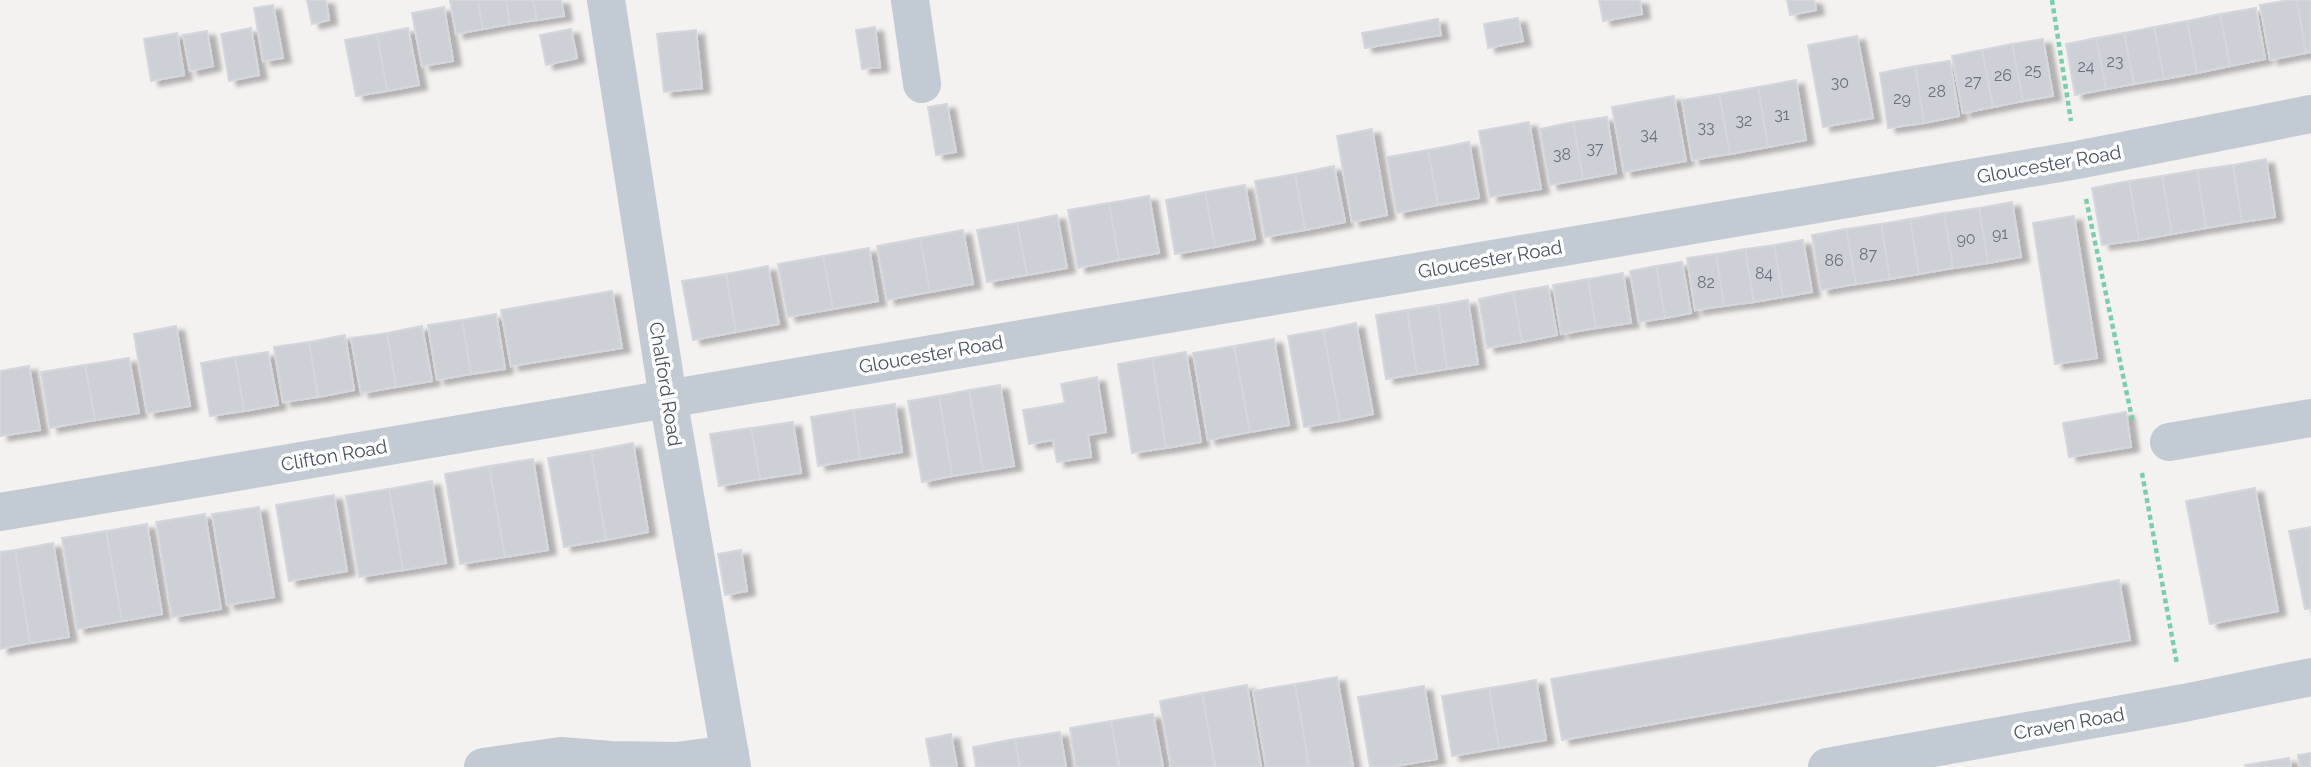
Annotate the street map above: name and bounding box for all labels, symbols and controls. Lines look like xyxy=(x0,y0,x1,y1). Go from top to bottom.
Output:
house number: 23 xyxy=(2107,52,2123,71)
house number: 24 xyxy=(2077,57,2095,76)
house number: 25 xyxy=(2024,61,2042,80)
house number: 26 xyxy=(1994,66,2012,85)
house number: 27 xyxy=(1965,72,1982,91)
house number: 30 xyxy=(1831,73,1849,92)
house number: 28 xyxy=(1928,82,1946,101)
house number: 29 xyxy=(1893,89,1911,108)
house number: 31 xyxy=(1774,105,1790,124)
house number: 32 xyxy=(1736,111,1752,130)
house number: 33 xyxy=(1697,118,1715,137)
house number: 34 xyxy=(1640,125,1658,144)
house number: 37 xyxy=(1586,139,1604,158)
street label: Gloucester Road xyxy=(1975,140,2123,188)
house number: 38 xyxy=(1553,145,1571,164)
house number: 91 xyxy=(1992,224,2008,243)
house number: 90 xyxy=(1956,229,1976,248)
street label: Gloucester Road xyxy=(1416,235,1564,283)
house number: 87 xyxy=(1859,245,1877,264)
house number: 86 xyxy=(1824,251,1844,270)
house number: 84 xyxy=(1755,264,1773,283)
house number: 82 xyxy=(1697,273,1715,292)
street label: Chalford Road xyxy=(645,320,687,448)
street label: Gloucester Road xyxy=(857,330,1005,378)
street label: Clifton Road xyxy=(279,435,389,475)
street label: Craven Road xyxy=(2012,702,2126,744)

